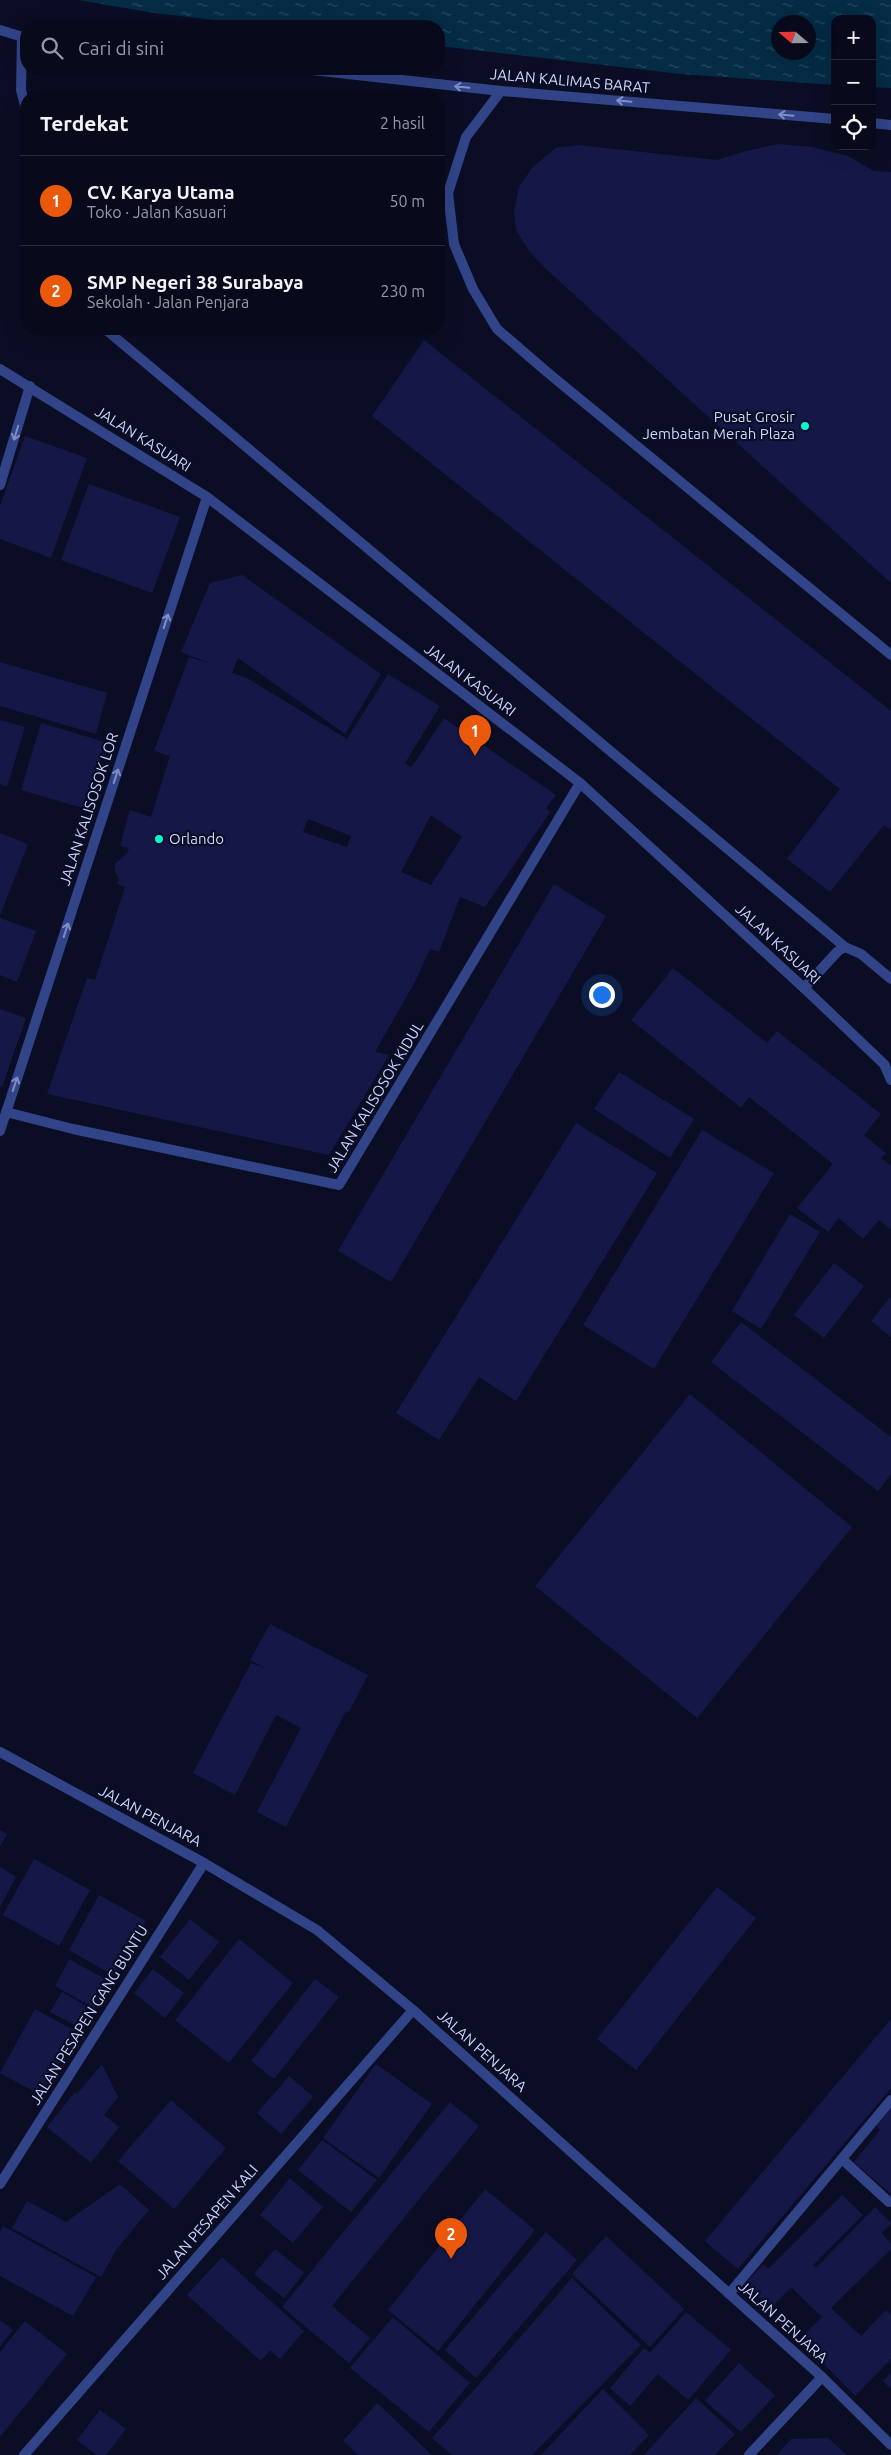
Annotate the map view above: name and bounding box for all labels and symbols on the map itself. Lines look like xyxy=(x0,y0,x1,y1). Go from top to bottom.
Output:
north arrow xyxy=(771,15,816,60)
street label: JALAN KALIMAS BARAT xyxy=(489,65,651,96)
one-way arrow xyxy=(455,82,471,92)
one-way arrow xyxy=(617,97,633,106)
one-way arrow xyxy=(778,110,794,120)
street label: JALAN KASUARI xyxy=(92,402,194,475)
place label: Pusat Grosir Jembatan Merah Plaza xyxy=(642,408,795,442)
marker: Pusat Grosir Jembatan Merah Plaza xyxy=(799,420,811,432)
one-way arrow xyxy=(10,425,20,441)
one-way arrow xyxy=(162,613,172,629)
street label: JALAN KASUARI xyxy=(421,640,519,719)
pin: 1 xyxy=(459,715,491,756)
street label: JALAN KALISOSOK LOR xyxy=(56,730,121,887)
one-way arrow xyxy=(112,768,121,784)
place label: Orlando xyxy=(169,830,224,847)
marker: Orlando xyxy=(153,833,165,845)
street label: JALAN KASUARI xyxy=(732,900,824,987)
one-way arrow xyxy=(61,922,71,938)
your location xyxy=(589,982,615,1008)
street label: JALAN KALISOSOK KIDUL xyxy=(323,1018,427,1175)
one-way arrow xyxy=(11,1077,20,1093)
street label: JALAN PENJARA xyxy=(96,1781,205,1850)
street label: JALAN PESAPEN GANG BUNTU xyxy=(26,1922,151,2108)
street label: JALAN PENJARA xyxy=(434,2006,530,2095)
street label: JALAN PESAPEN KALI xyxy=(152,2161,261,2283)
pin: 2 xyxy=(435,2218,467,2259)
street label: JALAN PENJARA xyxy=(735,2277,831,2366)

